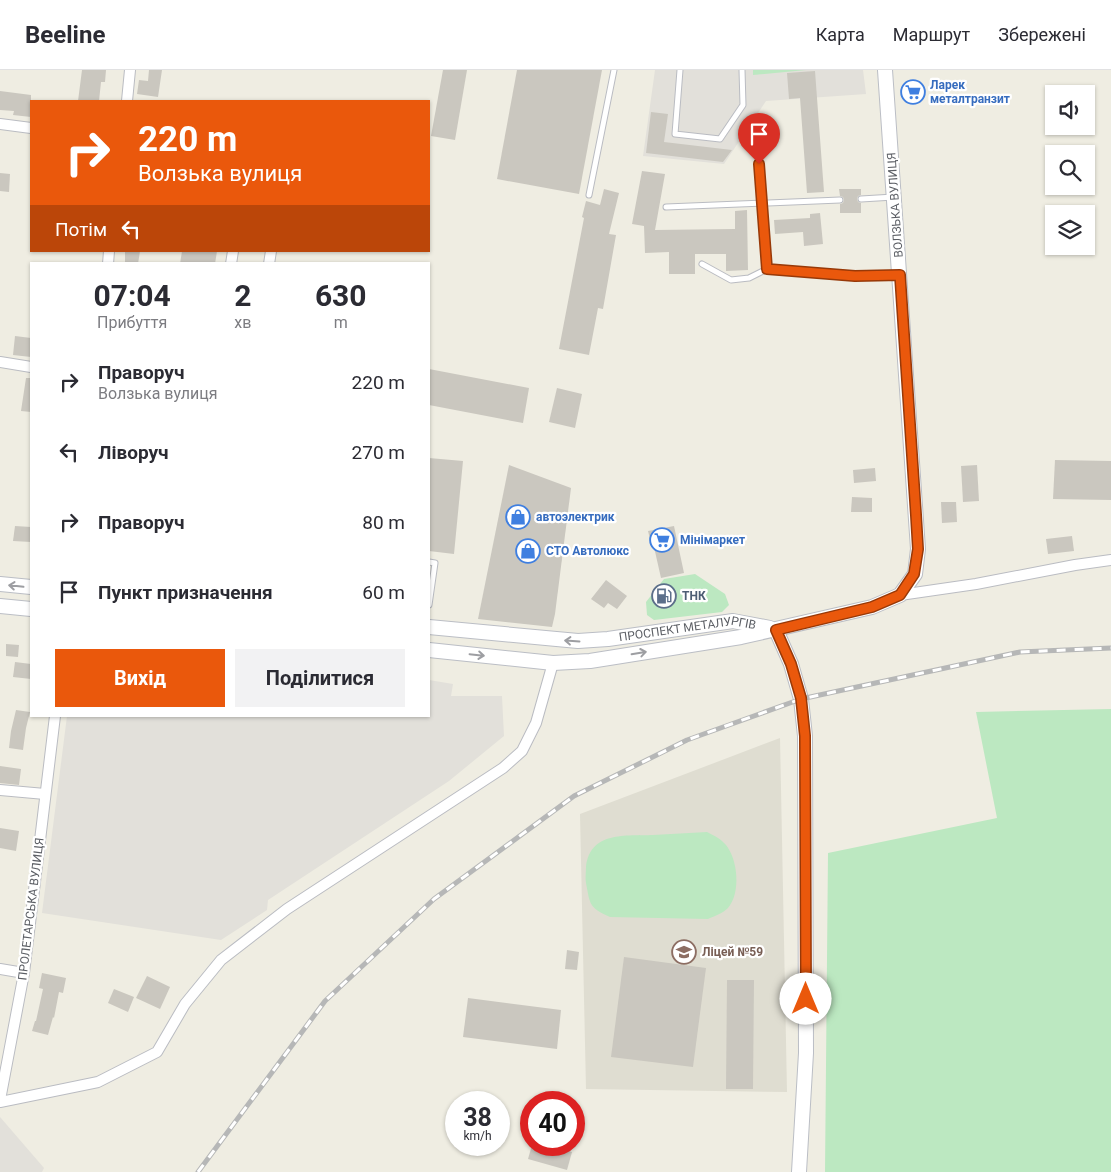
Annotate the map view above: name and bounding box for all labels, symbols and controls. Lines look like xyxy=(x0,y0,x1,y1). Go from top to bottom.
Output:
text: Beeline xyxy=(25,21,105,49)
text: Карта xyxy=(816,24,865,45)
text: Маршрут xyxy=(893,24,970,45)
text: Збережені xyxy=(998,24,1086,45)
place label: Ларек металтранзит xyxy=(930,78,1010,106)
supermarket icon: Ларек металтранзит xyxy=(900,79,926,105)
map controls xyxy=(1045,85,1095,255)
button: sound xyxy=(1045,85,1095,135)
pin xyxy=(738,113,780,164)
text: 220 m xyxy=(138,119,237,160)
icon: right xyxy=(55,120,120,185)
icon: arrive xyxy=(745,120,773,148)
button: search xyxy=(1045,145,1095,195)
street label: ВОЛЗЬКА ВУЛИЦЯ xyxy=(884,152,906,258)
text: Волзька вулиця xyxy=(138,161,302,186)
button: layers xyxy=(1045,205,1095,255)
icon: left xyxy=(117,215,145,243)
text: Потім xyxy=(55,218,107,241)
text: 07:04 xyxy=(93,278,171,313)
text: 2 xyxy=(234,278,251,313)
text: 630 xyxy=(315,278,367,313)
text: Прибуття xyxy=(97,313,167,332)
text: хв xyxy=(234,313,251,332)
text: m xyxy=(334,313,348,332)
text: Праворуч xyxy=(98,361,184,384)
icon: right xyxy=(55,368,83,396)
text: 220 m xyxy=(352,371,405,394)
text: Волзька вулиця xyxy=(98,384,218,403)
icon: left xyxy=(55,438,83,466)
text: Ліворуч xyxy=(98,441,169,464)
text: 270 m xyxy=(352,441,405,464)
shop icon: автоэлектрик xyxy=(505,504,531,530)
icon: right xyxy=(55,508,83,536)
place label: автоэлектрик xyxy=(536,510,615,524)
text: Праворуч xyxy=(98,511,184,534)
text: 80 m xyxy=(362,511,405,534)
supermarket icon: Мінімаркет xyxy=(649,527,675,553)
place label: Мінімаркет xyxy=(680,533,745,547)
shop icon: СТО Автолюкс xyxy=(515,538,541,564)
place label: СТО Автолюкс xyxy=(546,544,629,558)
icon: arrive xyxy=(55,578,83,606)
one-way arrow xyxy=(8,581,24,591)
text: Пункт призначення xyxy=(98,581,273,604)
text: 60 m xyxy=(362,581,405,604)
fuel station icon: ТНК xyxy=(651,583,677,609)
place label: ТНК xyxy=(682,589,706,603)
street label: ПРОСПЕКТ МЕТАЛУРГІВ xyxy=(618,614,757,644)
one-way arrow xyxy=(564,636,580,645)
one-way arrow xyxy=(630,648,646,658)
button: Вихід xyxy=(55,649,225,707)
button: Поділитися xyxy=(235,649,405,707)
one-way arrow xyxy=(469,650,485,660)
street label: ПРОЛЕТАРСЬКА ВУЛИЦЯ xyxy=(15,837,47,981)
school or university icon: Ліцей №59 xyxy=(671,939,697,965)
place label: Ліцей №59 xyxy=(702,945,763,959)
position arrow xyxy=(779,972,831,1024)
speed limit sign: 40 xyxy=(520,1091,585,1156)
text: 38 xyxy=(463,1103,492,1132)
text: km/h xyxy=(463,1129,492,1143)

